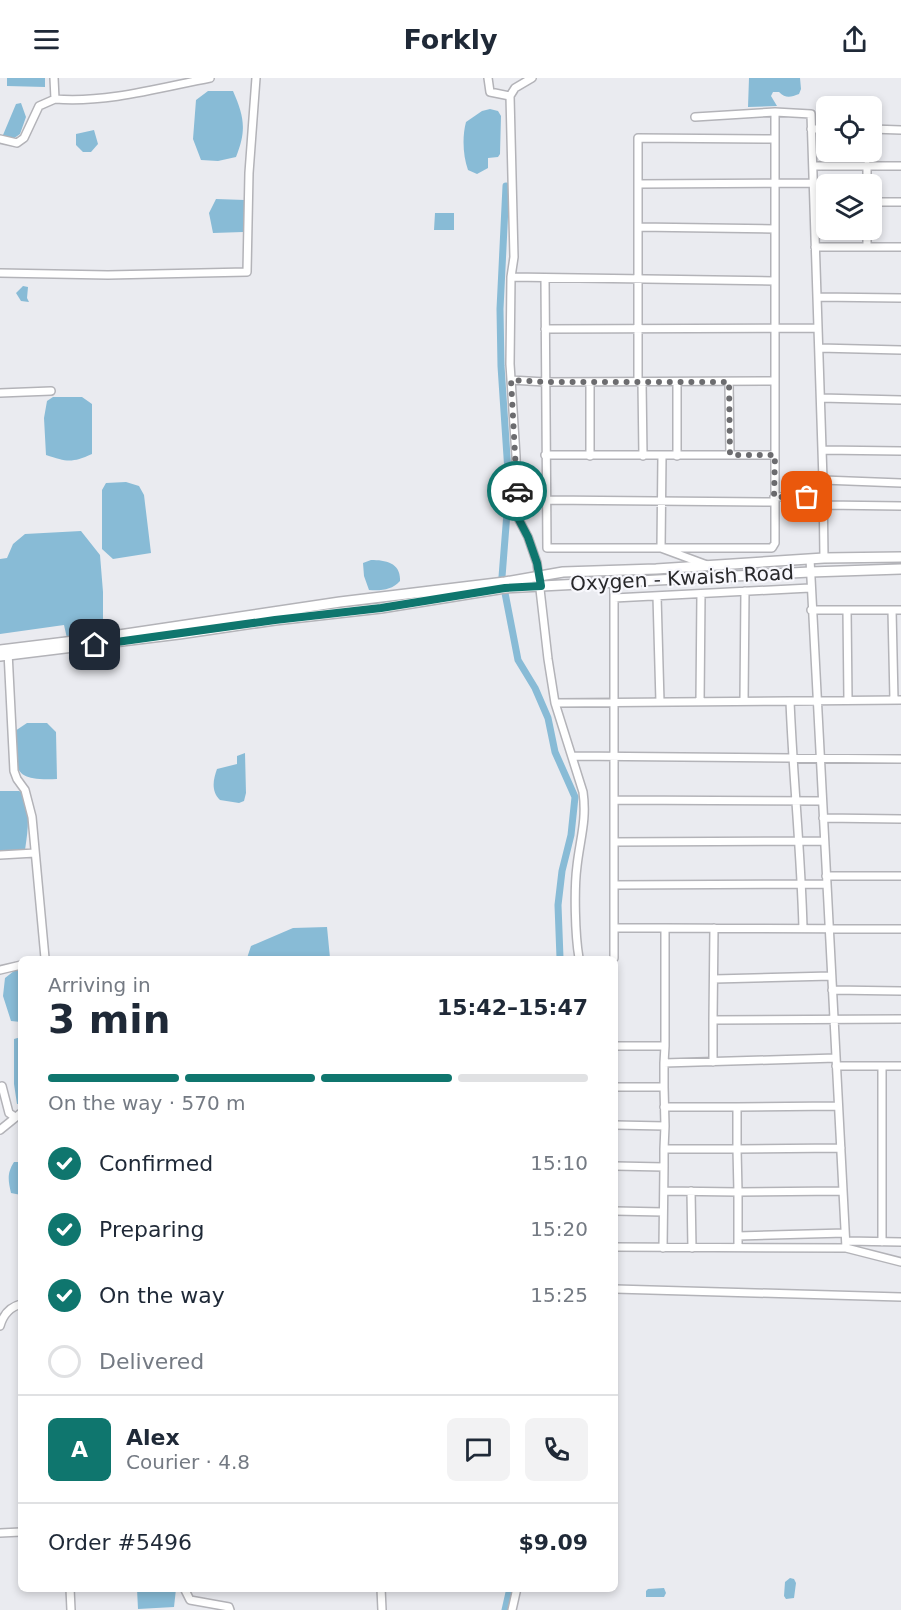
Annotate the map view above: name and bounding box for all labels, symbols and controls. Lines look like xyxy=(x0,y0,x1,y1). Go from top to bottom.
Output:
icon: menu xyxy=(30,23,63,56)
icon: share xyxy=(838,23,871,56)
text: Forkly xyxy=(403,24,498,55)
map controls xyxy=(816,96,882,240)
button: locate xyxy=(816,96,882,162)
button: layers xyxy=(816,174,882,240)
courier xyxy=(487,461,547,521)
pin xyxy=(781,471,832,522)
icon: car xyxy=(501,475,534,508)
icon: bag xyxy=(790,480,823,513)
street label: Oxygen - Kwaish Road xyxy=(570,560,794,596)
pin xyxy=(69,619,120,670)
icon: home xyxy=(78,628,111,661)
text: Arriving in xyxy=(48,973,151,997)
text: 15:42–15:47 xyxy=(437,995,588,1020)
text: 3 min xyxy=(48,997,170,1042)
text: On the way · 570 m xyxy=(48,1091,246,1115)
icon: check xyxy=(48,1147,81,1180)
text: Confirmed xyxy=(99,1151,213,1176)
text: 15:10 xyxy=(530,1151,588,1175)
icon: check xyxy=(48,1213,81,1246)
text: Preparing xyxy=(99,1217,205,1242)
text: 15:20 xyxy=(530,1217,588,1241)
icon: check xyxy=(48,1279,81,1312)
text: On the way xyxy=(99,1283,225,1308)
text: 15:25 xyxy=(530,1283,588,1307)
text: Delivered xyxy=(99,1349,204,1374)
button: chat xyxy=(447,1418,510,1481)
button: phone xyxy=(525,1418,588,1481)
text: Alex xyxy=(126,1425,180,1450)
text: A xyxy=(71,1437,88,1462)
text: Courier · 4.8 xyxy=(126,1450,250,1474)
text: Order #5496 xyxy=(48,1530,192,1555)
text: $9.09 xyxy=(518,1530,588,1555)

